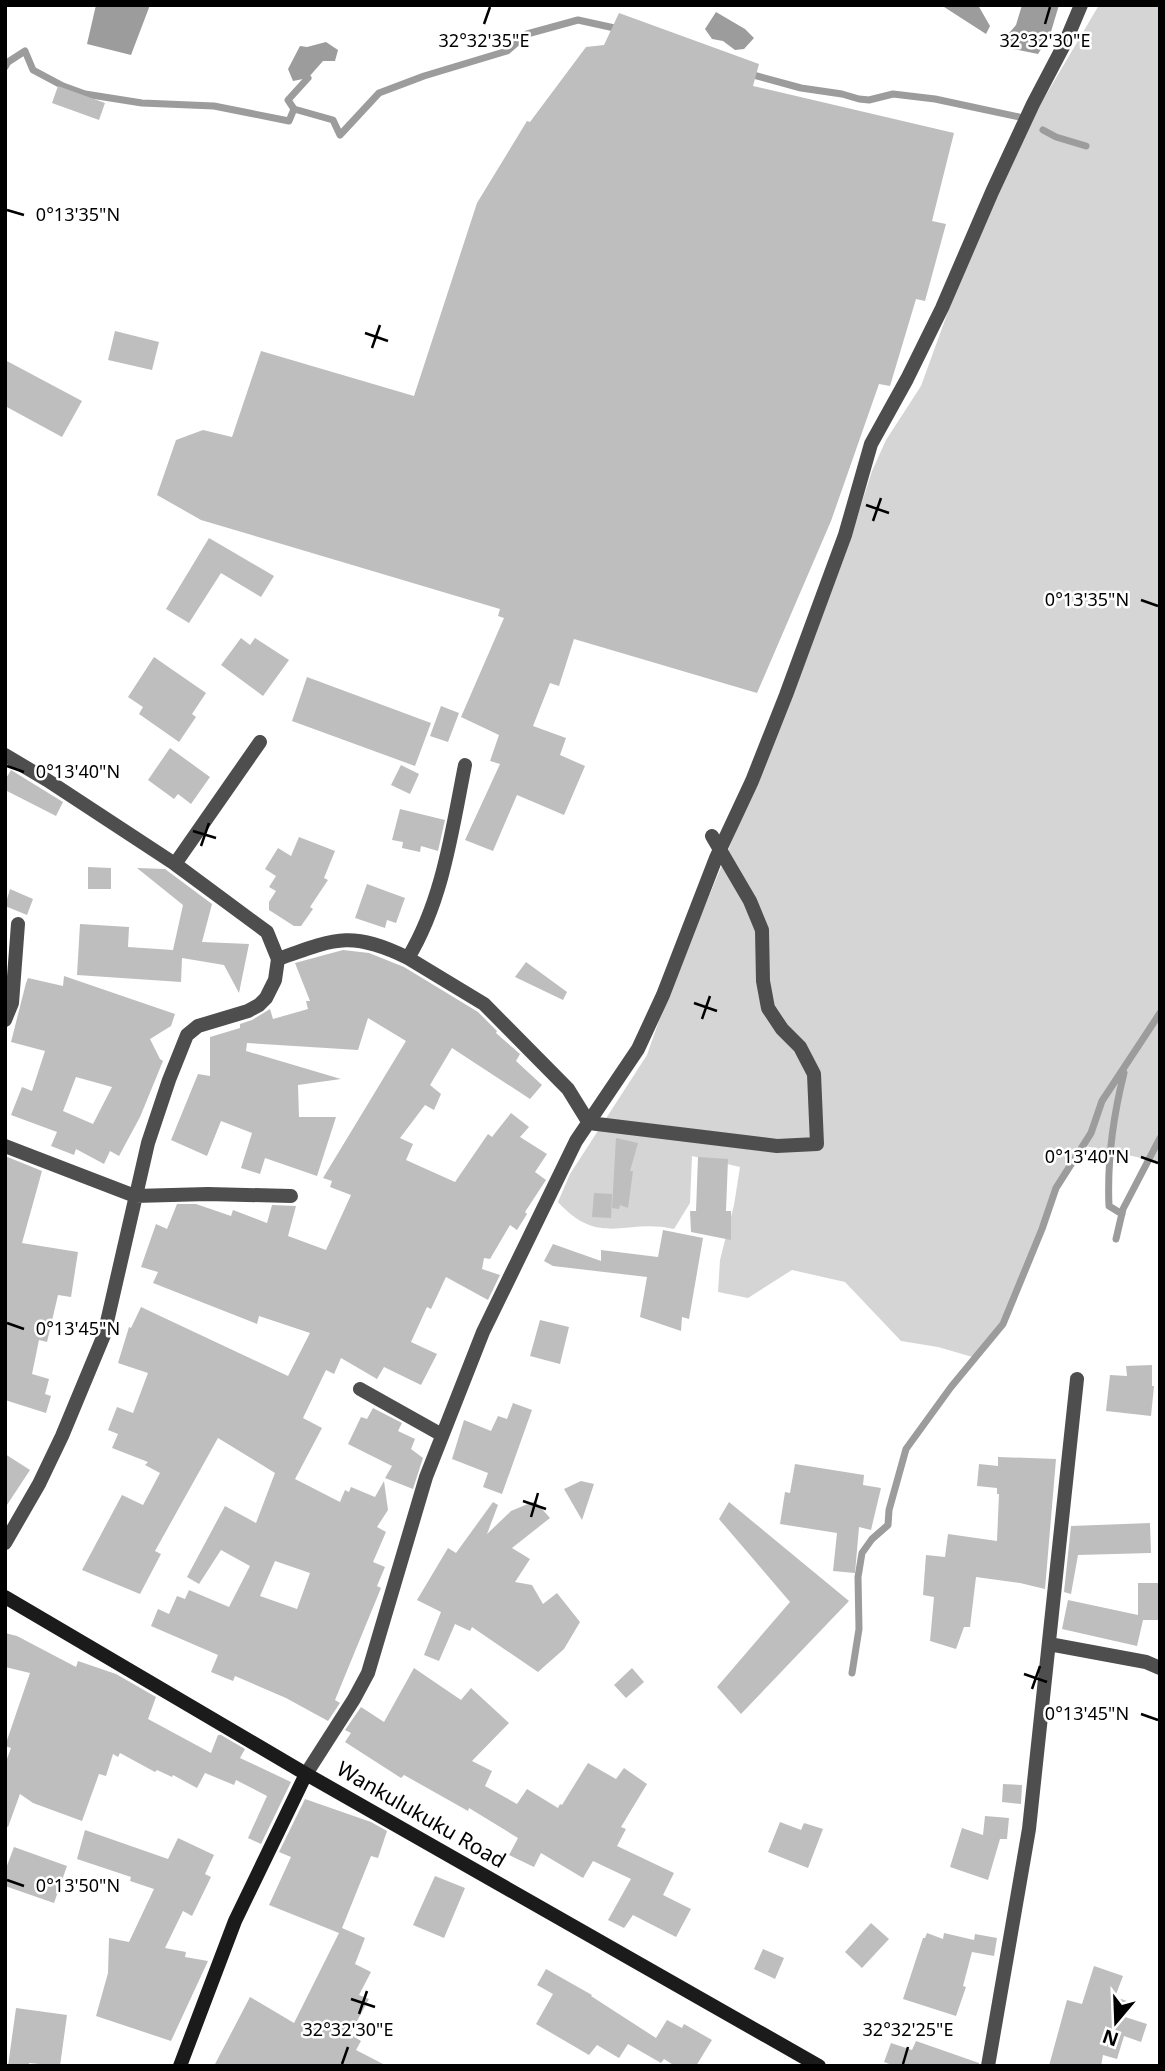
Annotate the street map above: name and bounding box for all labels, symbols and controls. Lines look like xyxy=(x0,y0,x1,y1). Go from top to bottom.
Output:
text: 32°32'35"E xyxy=(439,28,529,52)
text: 32°32'30"E xyxy=(1000,28,1090,52)
text: 0°13'35"N xyxy=(36,202,120,226)
text: 0°13'35"N xyxy=(1045,587,1129,611)
text: 0°13'40"N xyxy=(36,759,120,783)
text: 0°13'40"N xyxy=(1045,1144,1129,1168)
text: 0°13'45"N xyxy=(36,1316,120,1340)
text: 0°13'45"N xyxy=(1045,1701,1129,1725)
street label: Wankulukuku Road xyxy=(332,1754,511,1874)
text: 0°13'50"N xyxy=(36,1873,120,1897)
north arrow xyxy=(1081,1987,1151,2057)
text: 32°32'30"E xyxy=(303,2017,393,2041)
text: 32°32'25"E xyxy=(863,2017,953,2041)
text: N xyxy=(1099,2023,1122,2053)

